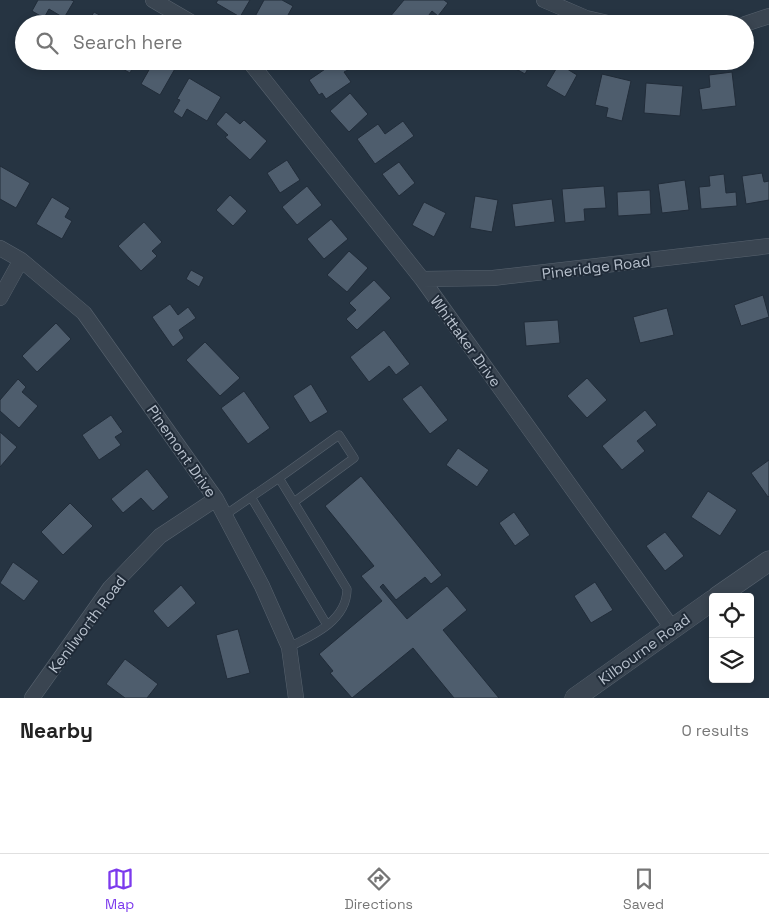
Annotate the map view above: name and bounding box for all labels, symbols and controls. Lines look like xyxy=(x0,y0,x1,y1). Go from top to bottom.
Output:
search box xyxy=(15,15,754,70)
icon: search xyxy=(33,29,61,57)
text: Search here xyxy=(73,30,183,55)
street label: Pineridge Road xyxy=(541,251,651,283)
street label: Whittaker Drive xyxy=(426,292,506,391)
street label: Pinemont Drive xyxy=(143,401,221,501)
street label: Kenilworth Road xyxy=(44,571,130,677)
map controls xyxy=(709,593,754,683)
button: locate xyxy=(709,593,754,638)
street label: Kilbourne Road xyxy=(594,609,694,689)
button: layers xyxy=(709,638,754,683)
text: Nearby xyxy=(20,717,93,744)
text: 0 results xyxy=(681,720,749,741)
tab: Map xyxy=(105,865,134,913)
tab: Directions xyxy=(344,865,413,913)
tab: Saved xyxy=(623,865,664,913)

